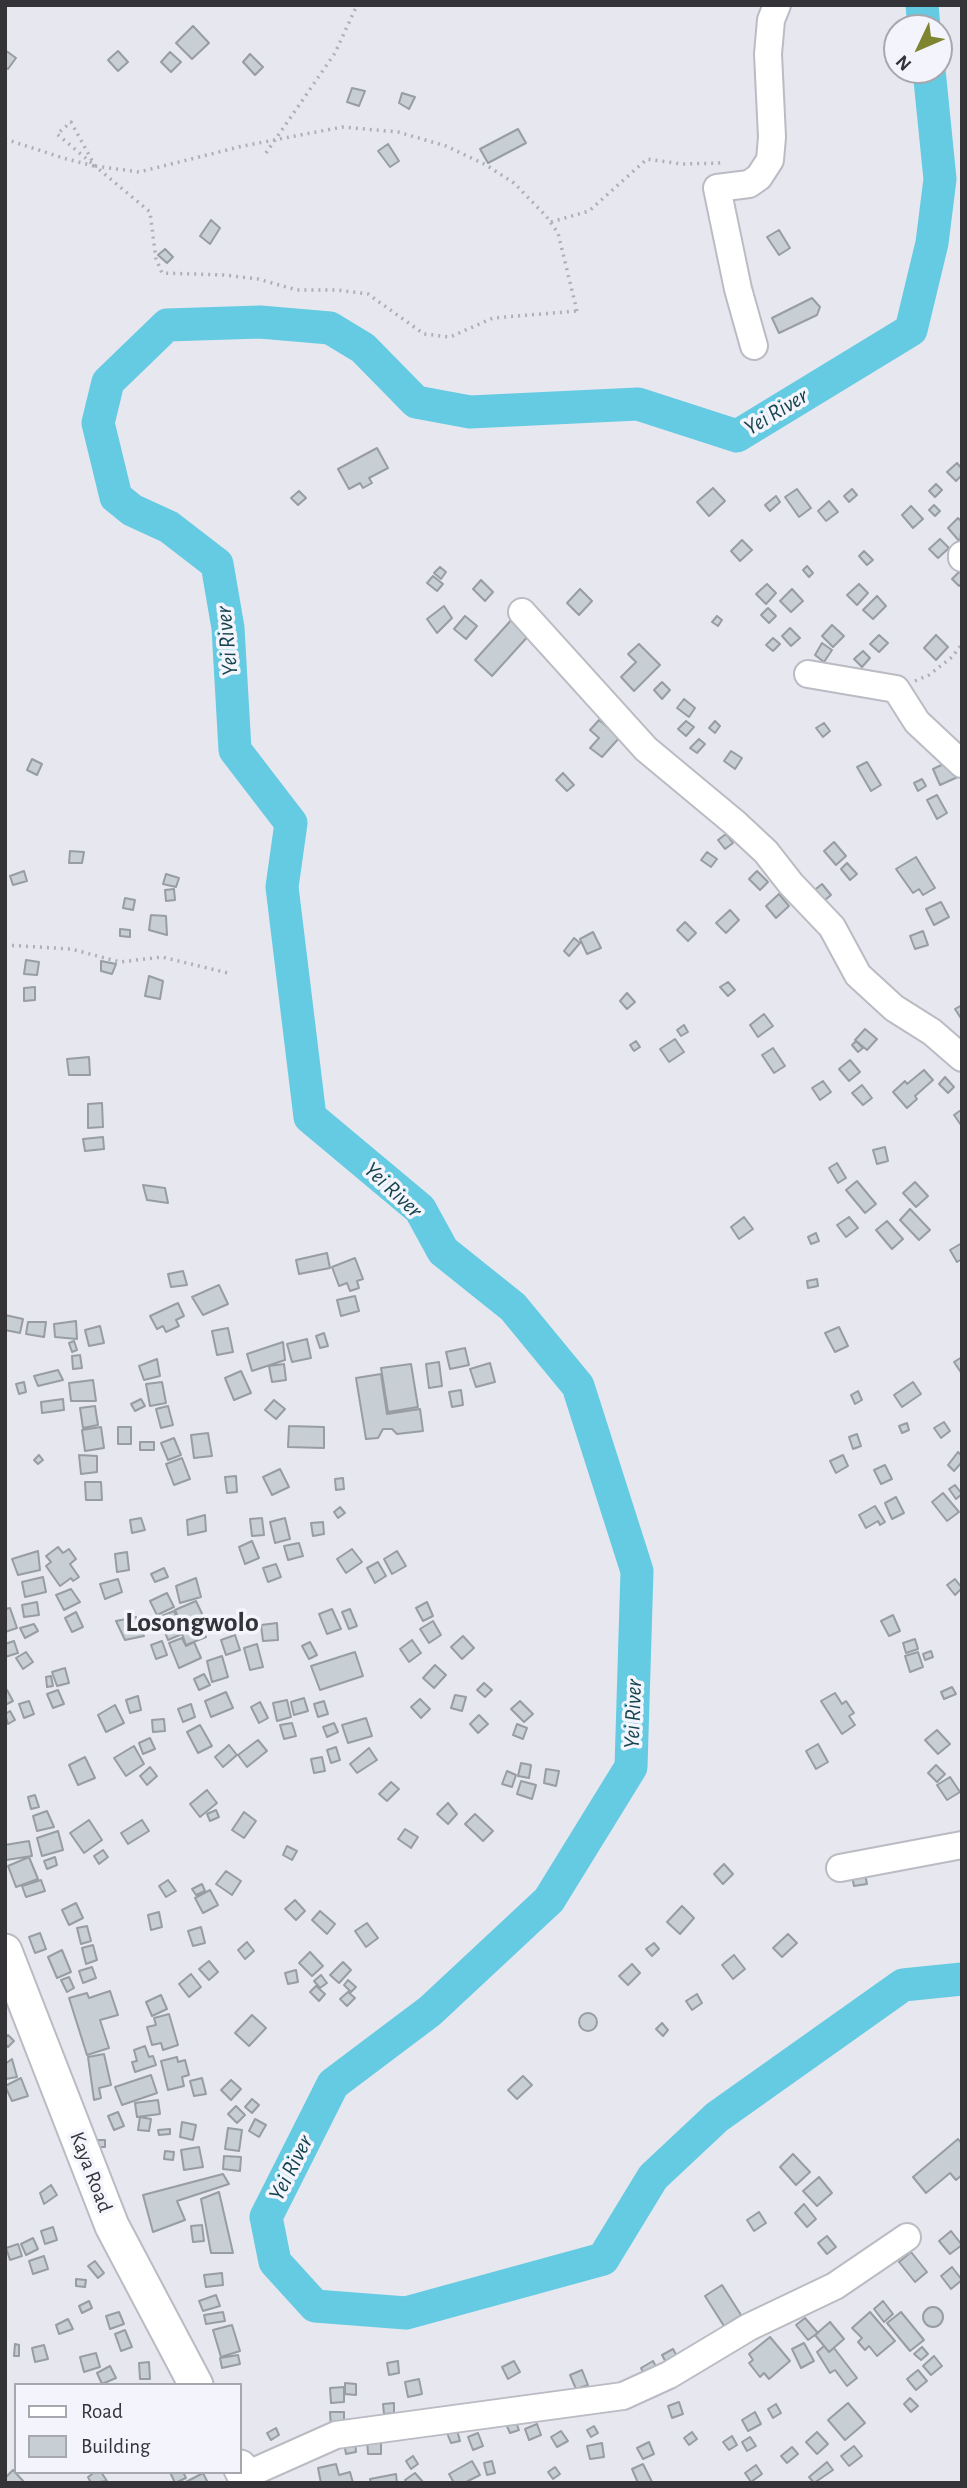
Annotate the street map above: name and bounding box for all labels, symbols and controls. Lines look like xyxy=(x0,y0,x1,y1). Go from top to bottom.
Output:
north arrow xyxy=(883,14,953,84)
text: N xyxy=(893,51,915,74)
water label: Yei River xyxy=(739,382,813,442)
water label: Yei River xyxy=(210,605,244,677)
water label: Yei River xyxy=(358,1156,428,1224)
district label: Losongwolo xyxy=(125,1606,259,1640)
water label: Yei River xyxy=(618,1679,648,1749)
street label: Kaya Road xyxy=(64,2128,118,2216)
water label: Yei River xyxy=(263,2131,319,2205)
legend xyxy=(14,2383,242,2474)
text: Road xyxy=(81,2401,123,2422)
text: Building xyxy=(81,2436,150,2457)

